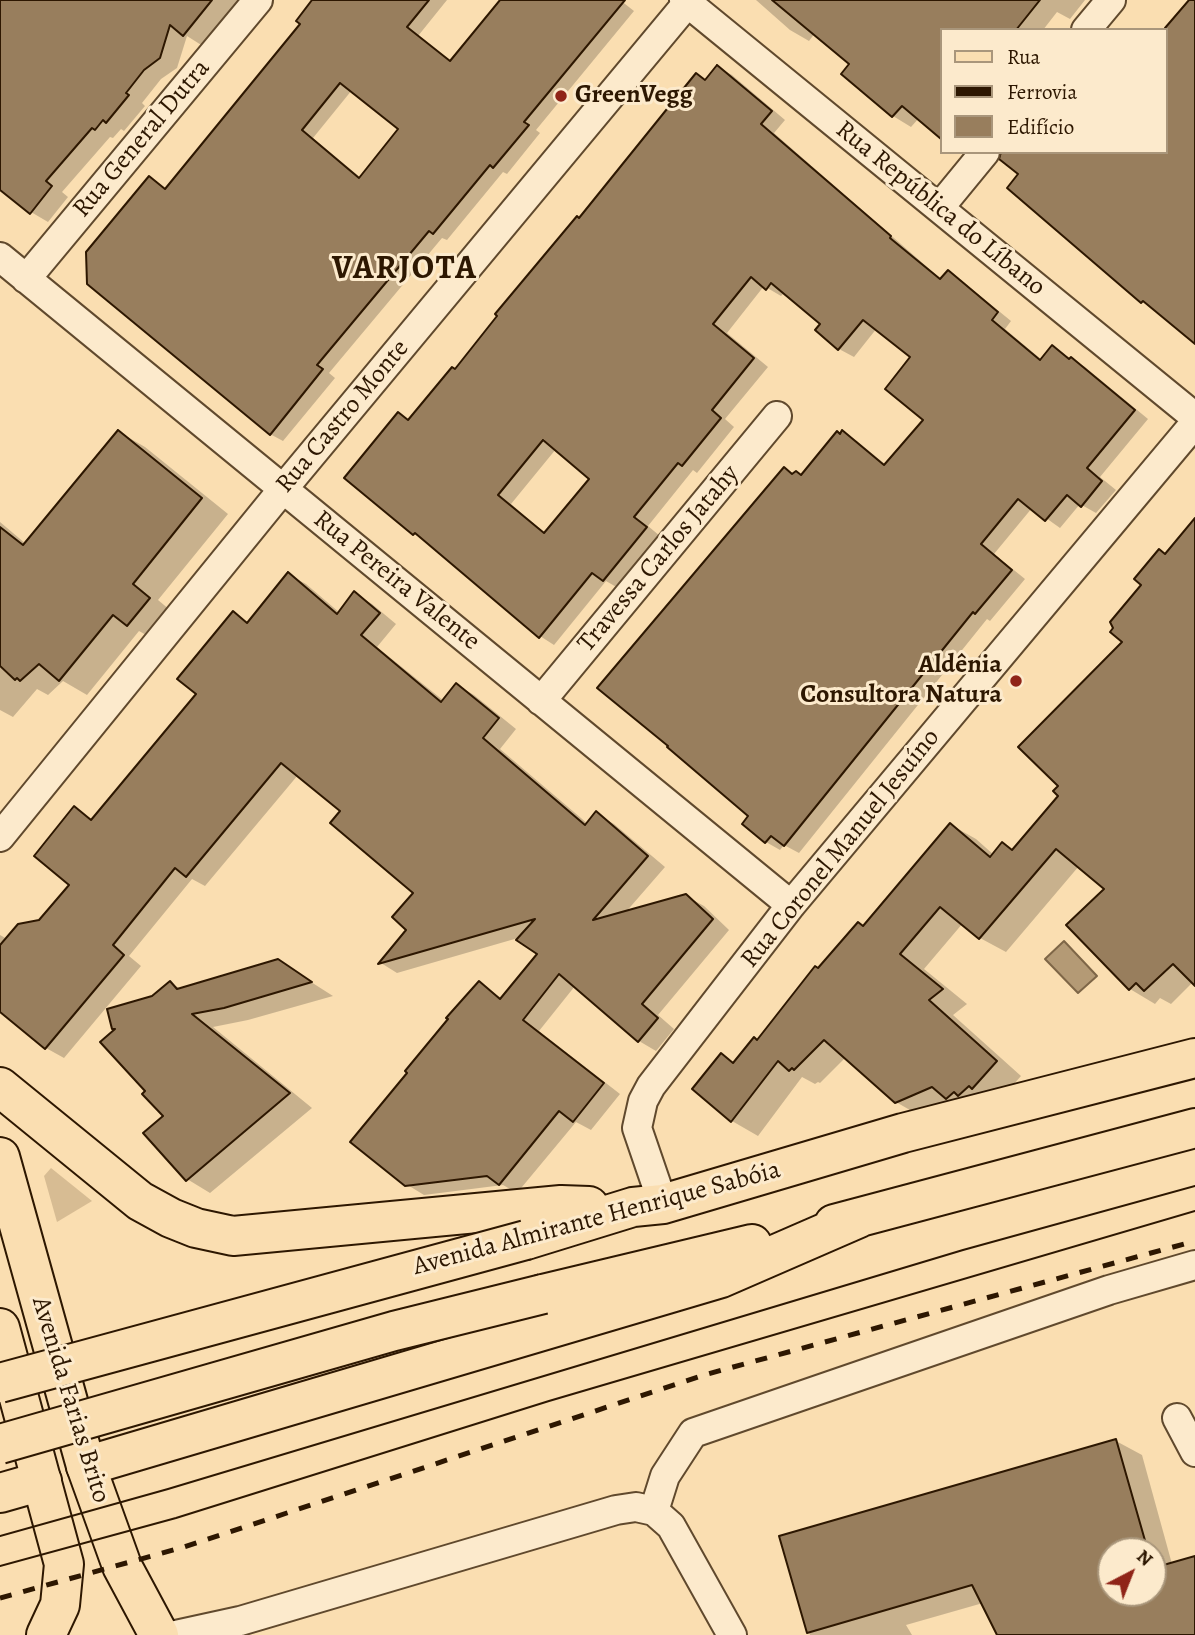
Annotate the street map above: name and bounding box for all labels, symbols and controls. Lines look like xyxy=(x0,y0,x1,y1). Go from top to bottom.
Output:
legend xyxy=(940,28,1167,154)
text: Rua xyxy=(1007,43,1040,71)
street label: Rua General Dutra xyxy=(67,54,217,224)
text: Ferrovia xyxy=(1007,78,1077,106)
place label: GreenVegg xyxy=(575,80,693,112)
marker: GreenVegg xyxy=(553,88,569,104)
text: Edifício xyxy=(1007,113,1074,141)
street label: Rua República do Líbano xyxy=(829,115,1051,303)
district label: VARJOTA xyxy=(333,250,477,290)
street label: Rua Castro Monte xyxy=(270,334,416,500)
street label: Travessa Carlos Jatahy xyxy=(572,459,746,659)
street label: Rua Pereira Valente xyxy=(306,504,486,658)
place label: Aldênia Consultora Natura xyxy=(800,650,1002,712)
marker: Aldênia Consultora Natura xyxy=(1008,673,1024,689)
street label: Rua Coronel Manuel Jesuíno xyxy=(735,723,947,975)
street label: Avenida Almirante Henrique Sabóia xyxy=(410,1155,784,1283)
street label: Avenida Farias Brito xyxy=(24,1293,116,1507)
north arrow xyxy=(1097,1537,1167,1607)
text: N xyxy=(1131,1544,1159,1572)

